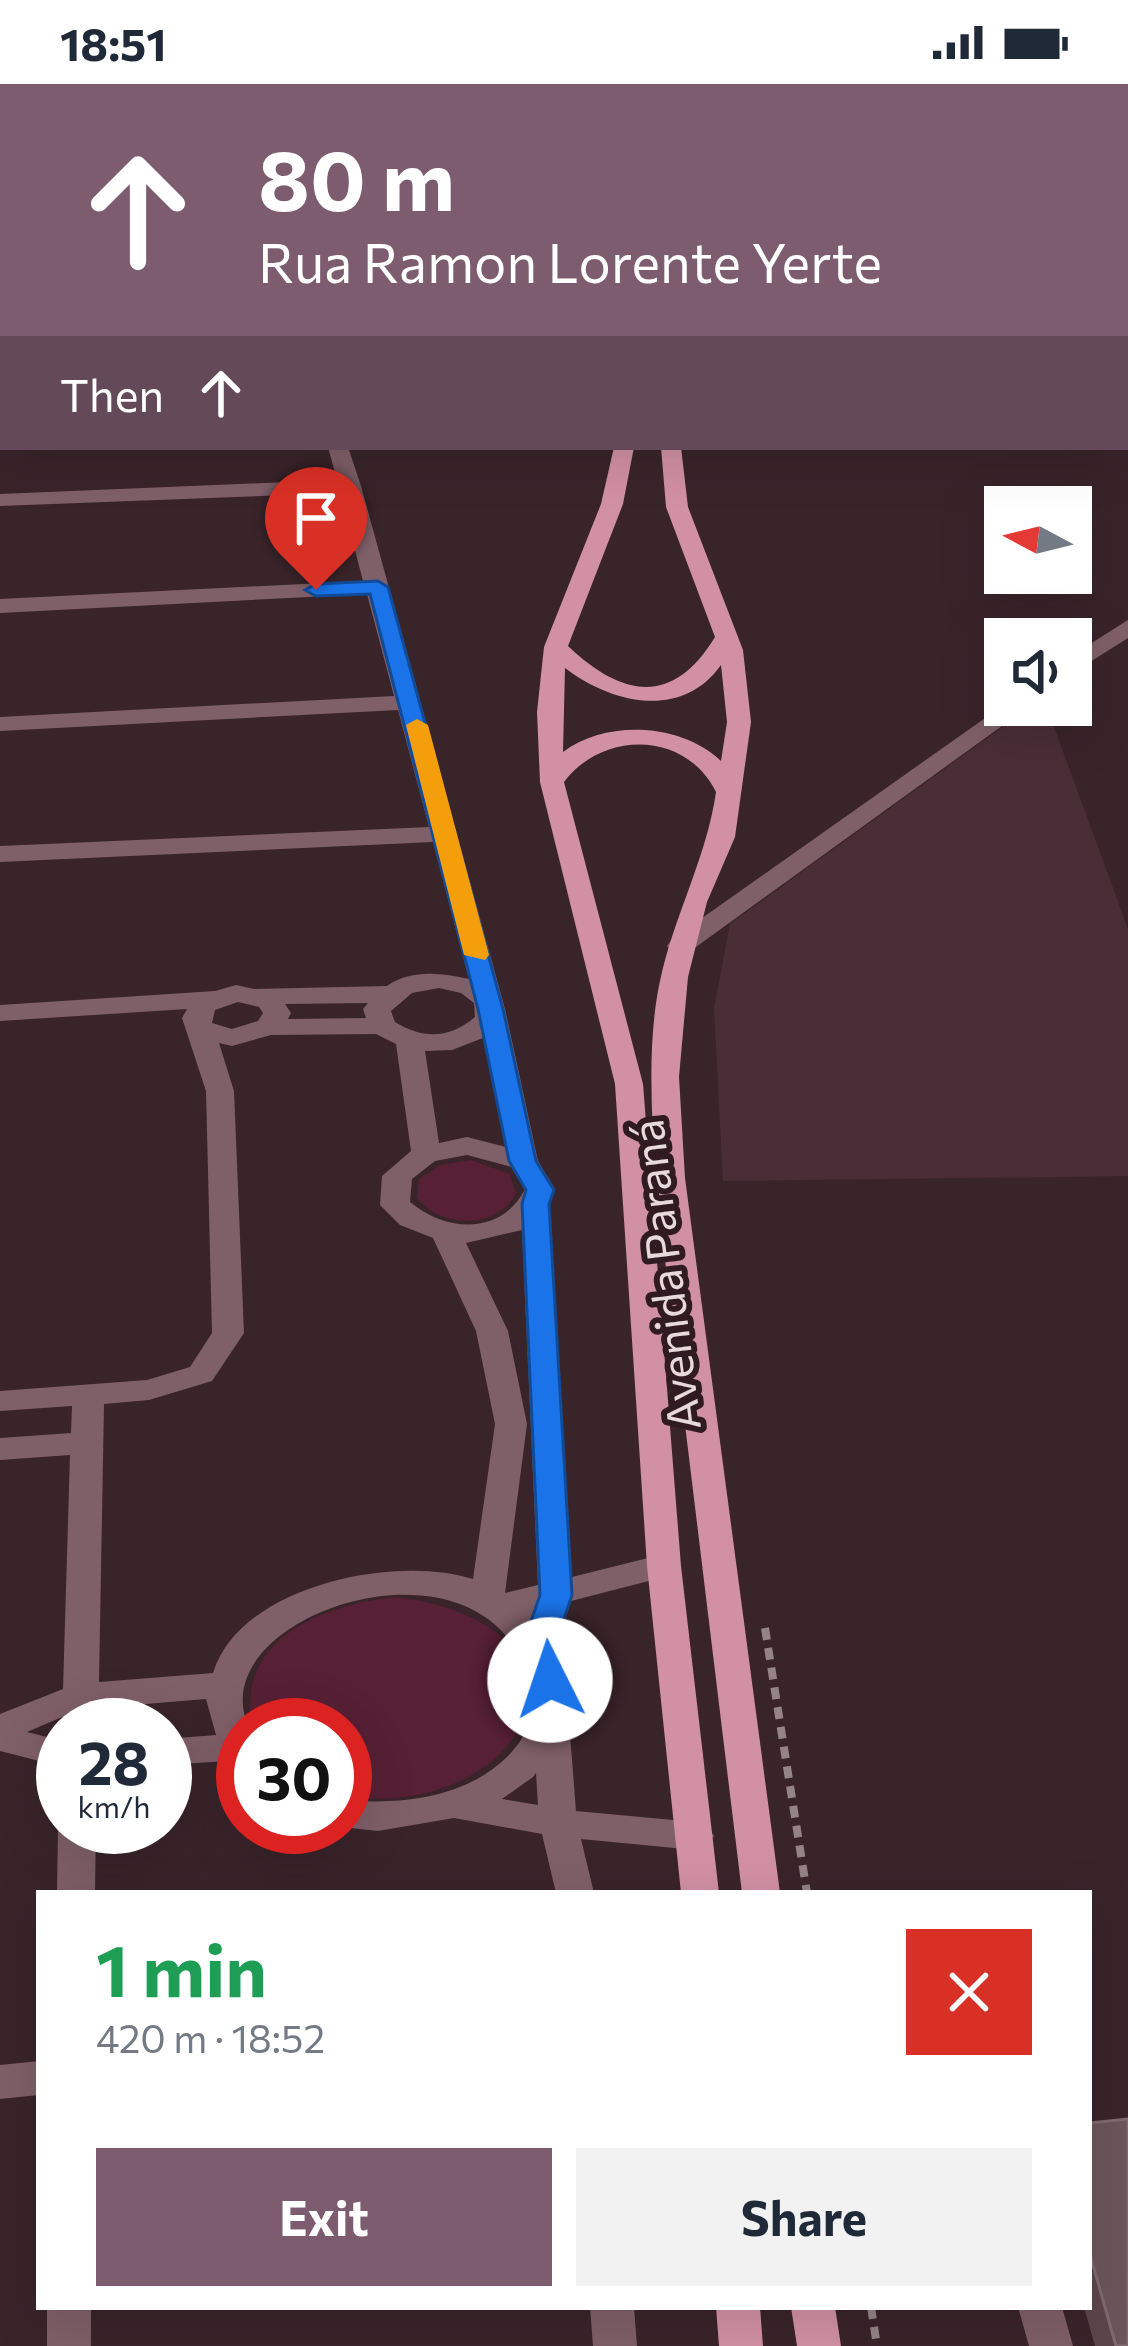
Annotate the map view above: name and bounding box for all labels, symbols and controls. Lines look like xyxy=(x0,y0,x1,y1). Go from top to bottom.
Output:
text: 18:51 xyxy=(60,15,167,70)
text: 80 m xyxy=(258,126,455,228)
icon: ahead xyxy=(60,132,216,288)
text: Rua Ramon Lorente Yerte xyxy=(258,228,882,294)
icon: ahead xyxy=(188,360,254,426)
text: Then xyxy=(60,366,164,421)
pin xyxy=(265,467,367,590)
icon: arrive xyxy=(283,485,349,551)
north arrow xyxy=(984,486,1092,594)
map controls xyxy=(984,486,1092,726)
button: sound xyxy=(984,618,1092,726)
street label: Avenida Paraná xyxy=(617,1117,710,1434)
position arrow xyxy=(487,1617,613,1743)
speed limit sign: 30 xyxy=(216,1698,372,1854)
text: 28 xyxy=(79,1724,149,1797)
text: km/h xyxy=(78,1787,150,1824)
text: 1 min xyxy=(96,1924,267,2012)
button: close xyxy=(906,1929,1032,2055)
text: 420 m · 18:52 xyxy=(96,2013,325,2061)
button: Exit xyxy=(96,2148,552,2286)
button: Share xyxy=(576,2148,1032,2286)

